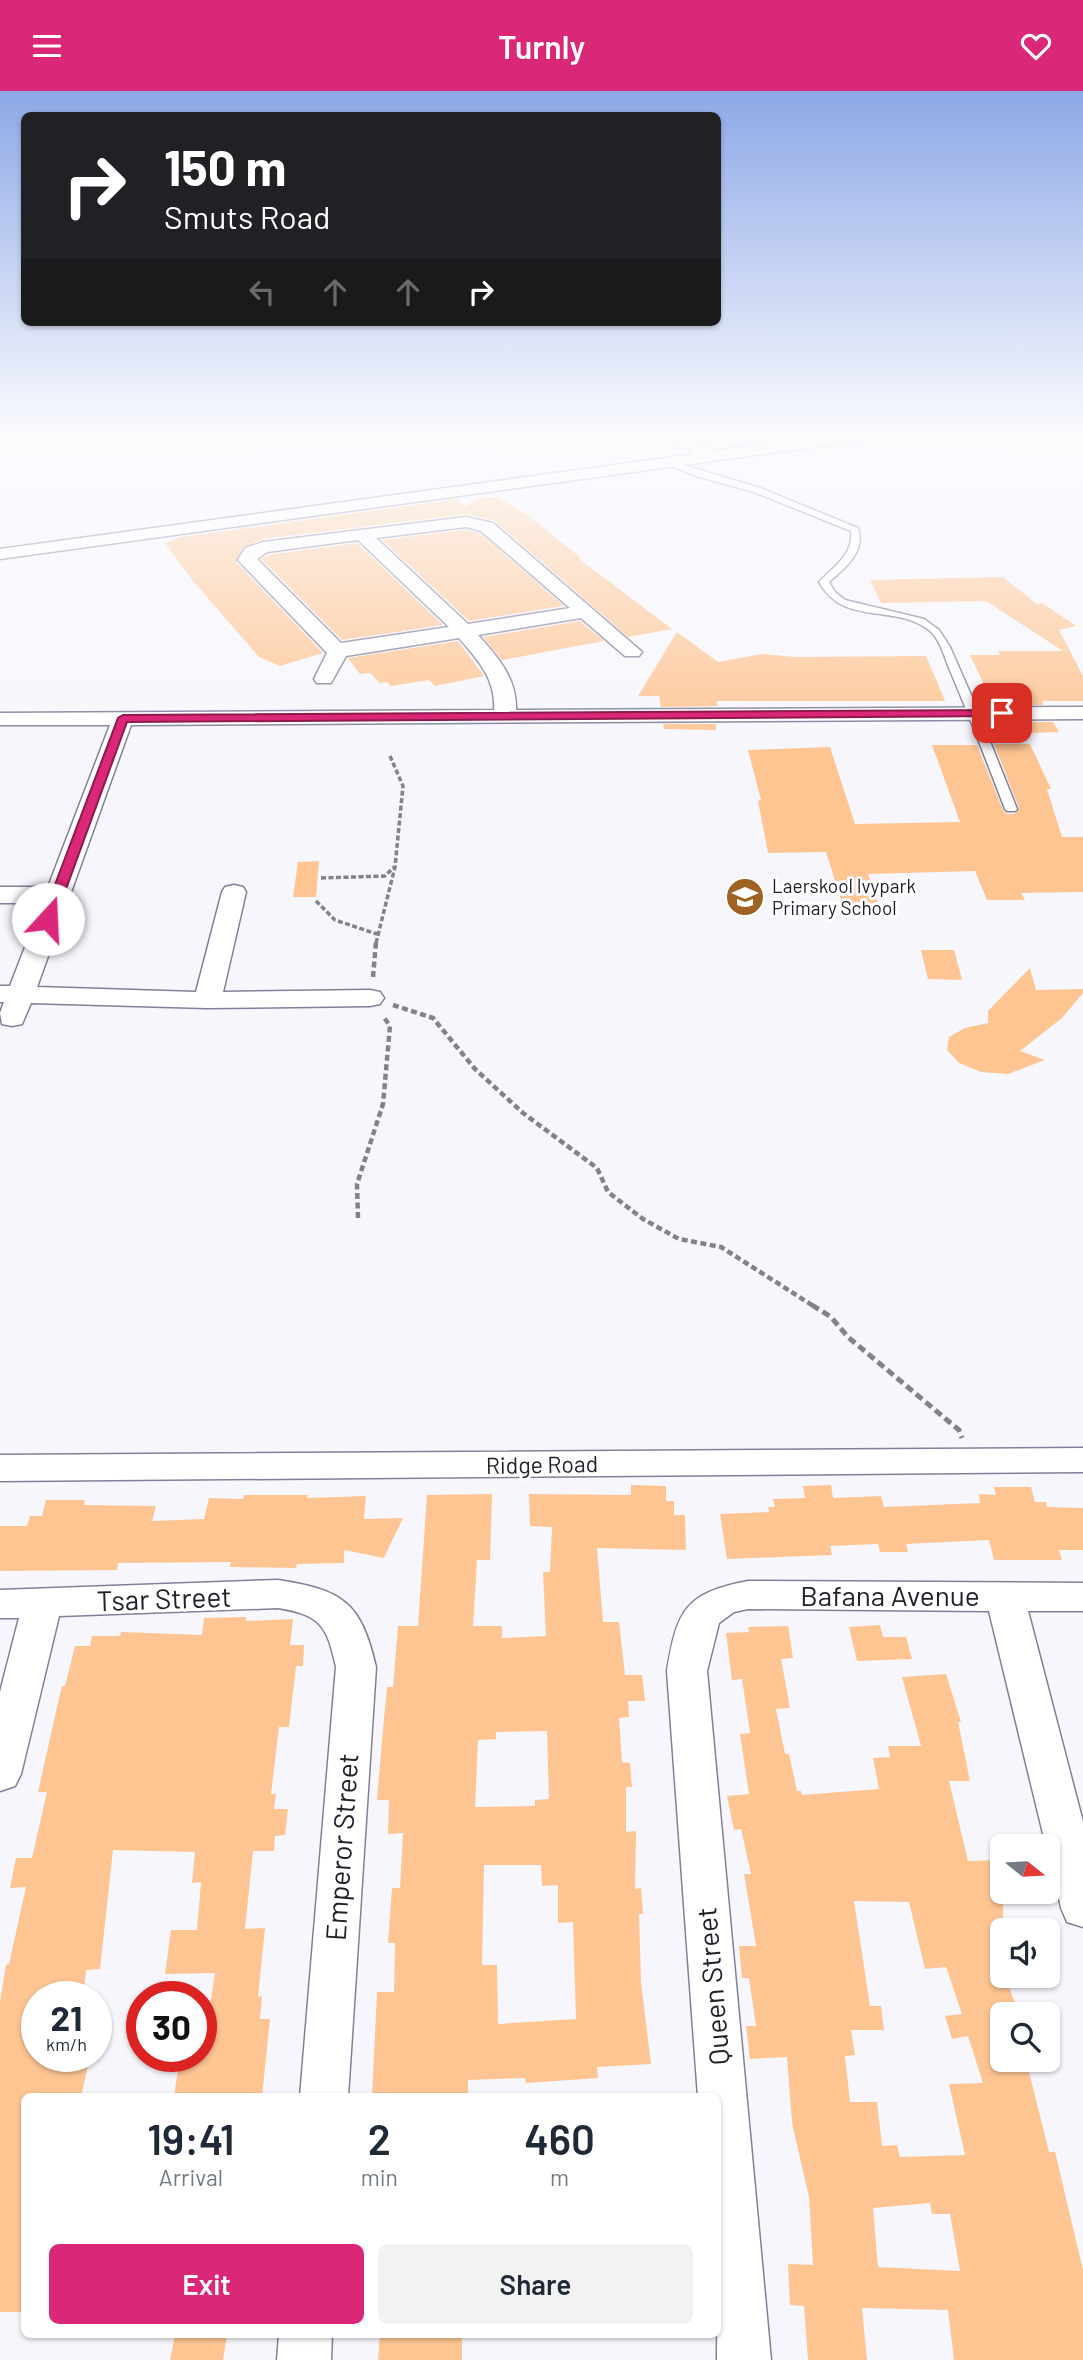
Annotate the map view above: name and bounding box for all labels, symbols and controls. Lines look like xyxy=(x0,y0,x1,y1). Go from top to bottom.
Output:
icon: menu xyxy=(28,27,66,65)
text: Turnly xyxy=(498,27,585,65)
icon: heart xyxy=(1017,27,1055,65)
text: 150 m xyxy=(164,137,286,196)
icon: right xyxy=(49,140,140,231)
text: Smuts Road xyxy=(164,197,331,235)
icon: left xyxy=(243,273,281,311)
icon: ahead xyxy=(316,273,354,311)
icon: ahead xyxy=(389,273,427,311)
icon: right xyxy=(462,273,500,311)
pin xyxy=(972,683,1032,743)
icon: arrive xyxy=(983,694,1021,732)
place label: Laerskool Ivypark Primary School xyxy=(772,874,916,919)
school or university icon: Laerskool Ivypark Primary School xyxy=(724,876,766,918)
position arrow xyxy=(11,882,85,956)
street label: Ridge Road xyxy=(485,1449,598,1479)
street label: Bafana Avenue xyxy=(800,1578,980,1612)
street label: Tsar Street xyxy=(96,1579,232,1617)
street label: Emperor Street xyxy=(317,1752,365,1942)
north arrow xyxy=(990,1834,1060,1904)
map controls xyxy=(990,1834,1060,2072)
street label: Queen Street xyxy=(688,1906,736,2066)
button: sound xyxy=(990,1918,1060,1988)
speed limit sign: 30 xyxy=(126,1981,217,2072)
text: 21 xyxy=(51,1996,82,2038)
button: search xyxy=(990,2002,1060,2072)
text: km/h xyxy=(46,2033,87,2055)
text: 19:41 xyxy=(147,2113,234,2163)
text: 2 xyxy=(368,2113,391,2163)
text: 460 xyxy=(524,2113,595,2163)
text: Arrival xyxy=(159,2163,223,2191)
text: min xyxy=(361,2163,398,2191)
text: m xyxy=(550,2163,569,2191)
button: Exit xyxy=(49,2244,364,2324)
button: Share xyxy=(378,2244,693,2324)

